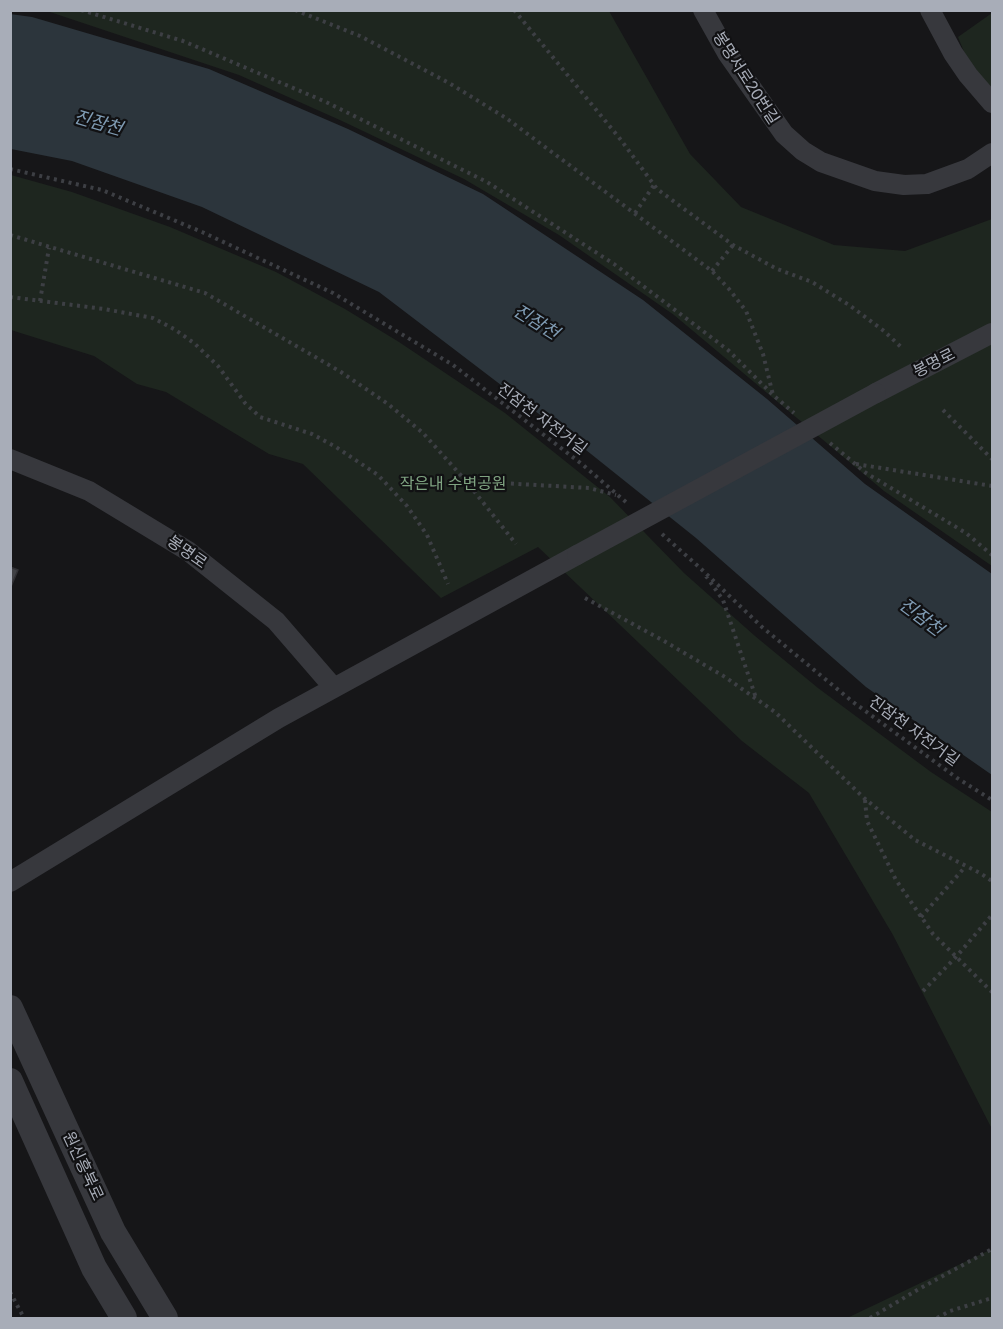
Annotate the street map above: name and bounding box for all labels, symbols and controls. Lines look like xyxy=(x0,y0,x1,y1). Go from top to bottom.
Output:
street label: 봉명서로20번길 xyxy=(709,28,783,128)
water label: 진잠천 xyxy=(71,106,125,140)
water label: 진잠천 xyxy=(509,300,563,344)
street label: 봉명로 xyxy=(910,344,958,382)
street label: 진잠천 자전거길 xyxy=(493,379,591,459)
park label: 작은내 수변공원 xyxy=(399,474,507,494)
street label: 봉명로 xyxy=(163,531,211,573)
water label: 진잠천 xyxy=(895,593,947,641)
street label: 진잠천 자전거길 xyxy=(865,692,963,770)
street label: 원신흥북로 xyxy=(59,1129,107,1203)

